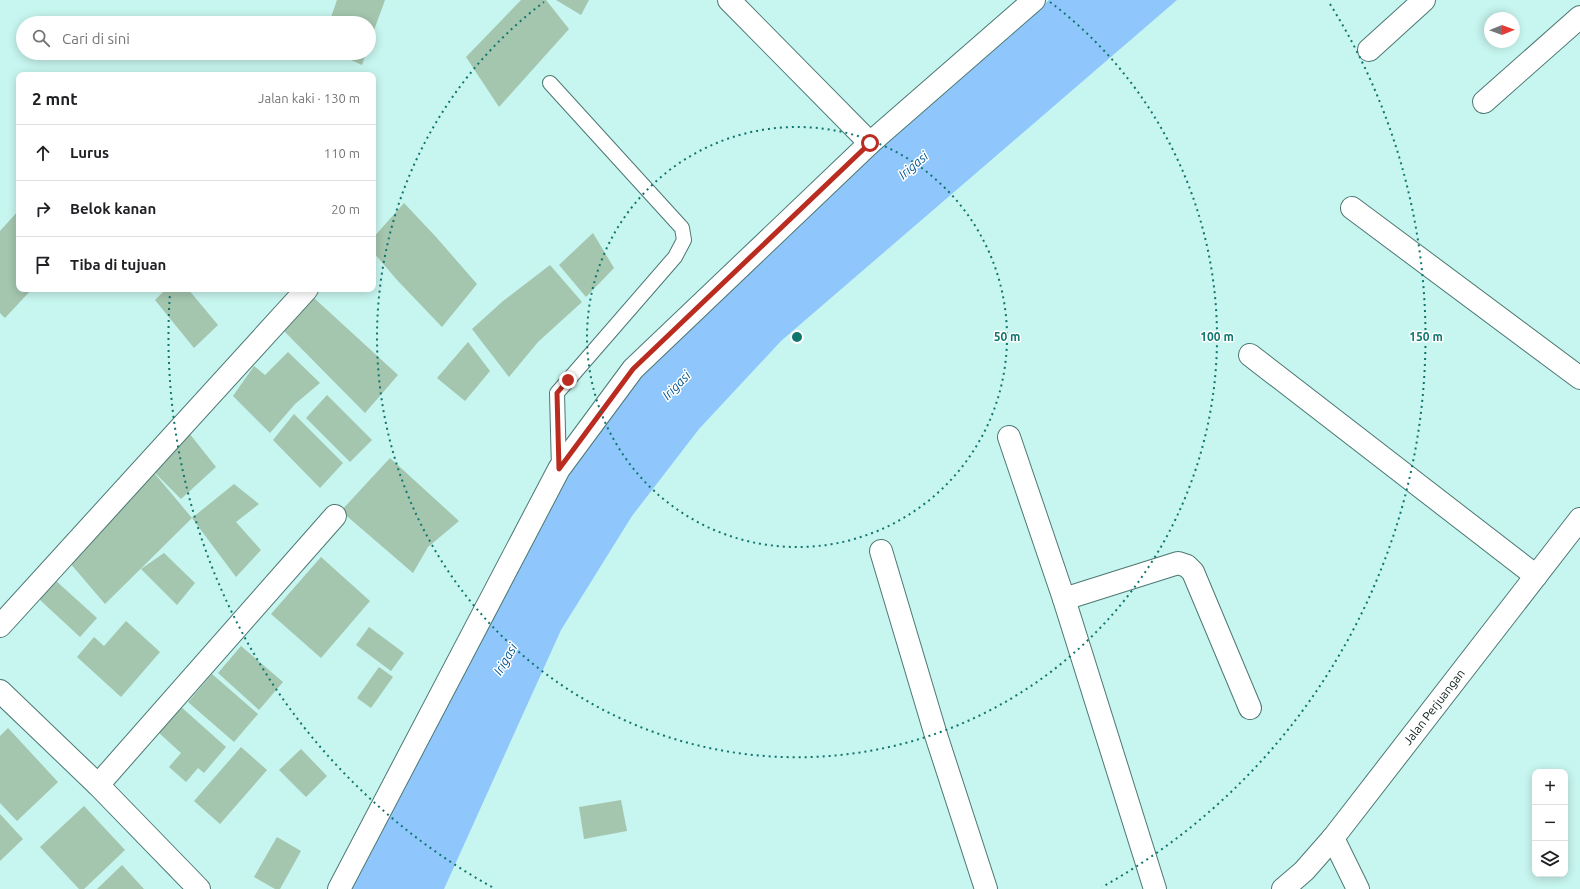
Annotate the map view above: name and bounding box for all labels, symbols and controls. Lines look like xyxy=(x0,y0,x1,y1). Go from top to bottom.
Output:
north arrow xyxy=(1484,12,1520,48)
search box xyxy=(16,16,376,60)
icon: search xyxy=(30,27,52,49)
text: Cari di sini xyxy=(62,30,130,47)
text: 2 mnt xyxy=(32,89,78,108)
text: Jalan kaki · 130 m xyxy=(258,91,360,105)
route start xyxy=(861,134,879,152)
icon: ahead xyxy=(32,142,54,164)
text: Lurus xyxy=(70,144,109,161)
text: 110 m xyxy=(324,146,360,160)
water label: Irigasi xyxy=(895,148,931,182)
icon: right xyxy=(32,198,54,220)
text: Belok kanan xyxy=(70,200,156,217)
text: 20 m xyxy=(331,202,360,216)
icon: arrive xyxy=(32,254,54,276)
text: Tiba di tujuan xyxy=(70,256,166,273)
centre of rings xyxy=(790,330,804,344)
text: 50 m xyxy=(994,330,1020,343)
text: 100 m xyxy=(1200,330,1234,343)
text: 150 m xyxy=(1409,330,1443,343)
water label: Irigasi xyxy=(659,367,693,402)
route end xyxy=(559,371,577,389)
water label: Irigasi xyxy=(490,640,520,677)
street label: Jalan Perjuangan xyxy=(1401,667,1467,747)
map controls xyxy=(1532,769,1568,877)
button: + xyxy=(1532,769,1568,805)
button: − xyxy=(1532,805,1568,841)
button: layers xyxy=(1532,841,1568,877)

